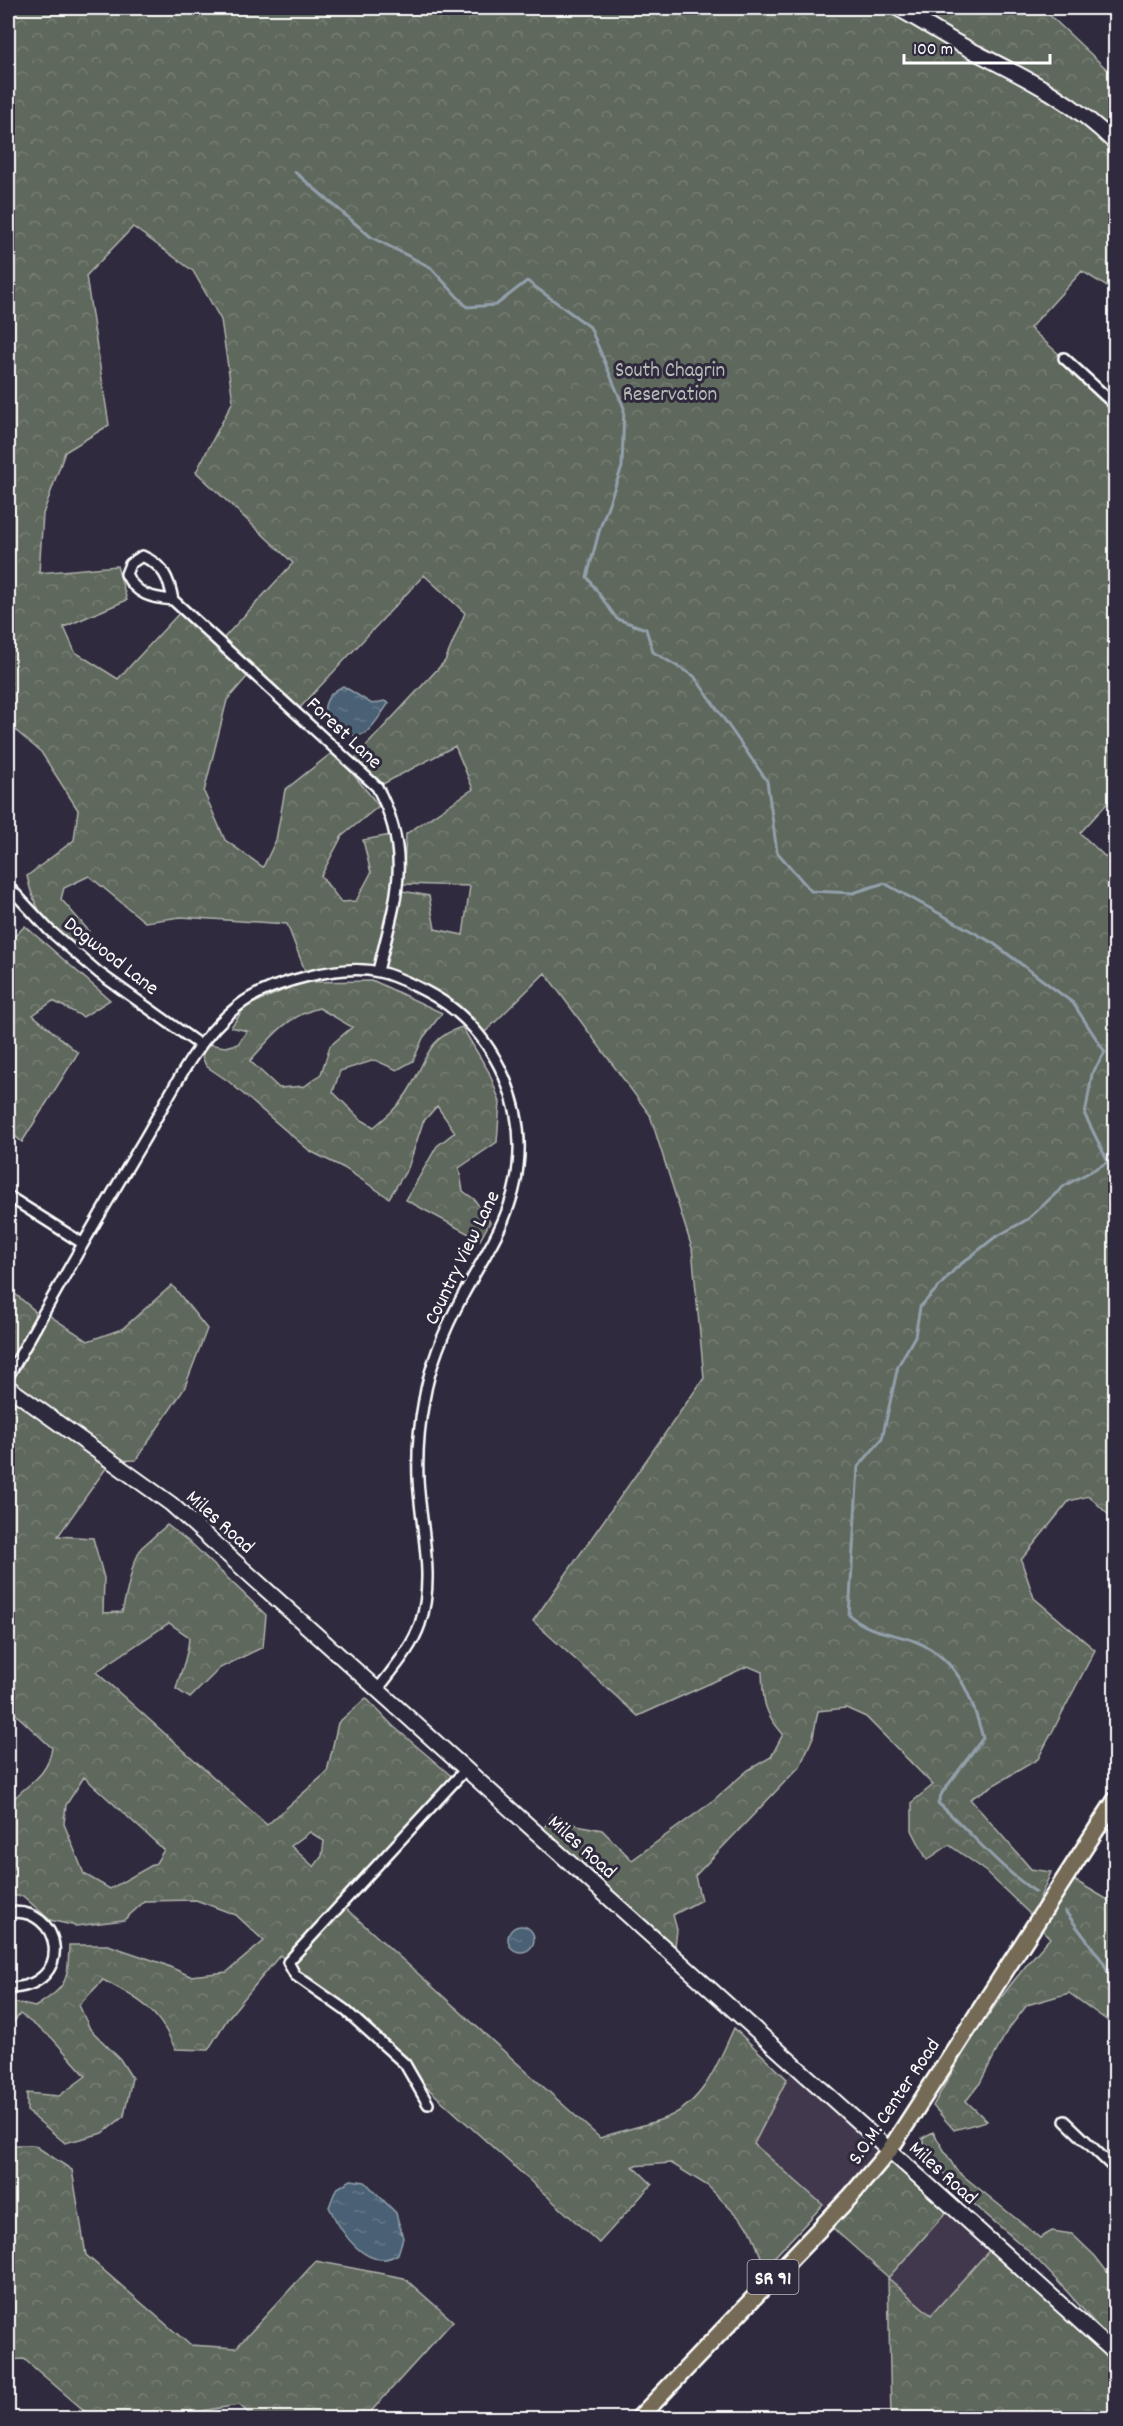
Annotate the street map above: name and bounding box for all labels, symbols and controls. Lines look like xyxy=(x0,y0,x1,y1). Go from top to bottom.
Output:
scale bar xyxy=(904,27,1050,65)
text: 100 m xyxy=(913,38,953,63)
park label: South Chagrin Reservation xyxy=(615,357,725,411)
street label: Forest Lane xyxy=(298,691,388,777)
street label: Dogwood Lane xyxy=(56,911,164,1004)
street label: Country View Lane xyxy=(418,1186,509,1331)
street label: Miles Road xyxy=(178,1484,260,1562)
street label: Miles Road xyxy=(540,1809,622,1887)
street label: S.O.M. Center Road xyxy=(842,2033,949,2172)
street label: Miles Road xyxy=(901,2135,983,2213)
road number: SR 91 xyxy=(748,2260,798,2294)

